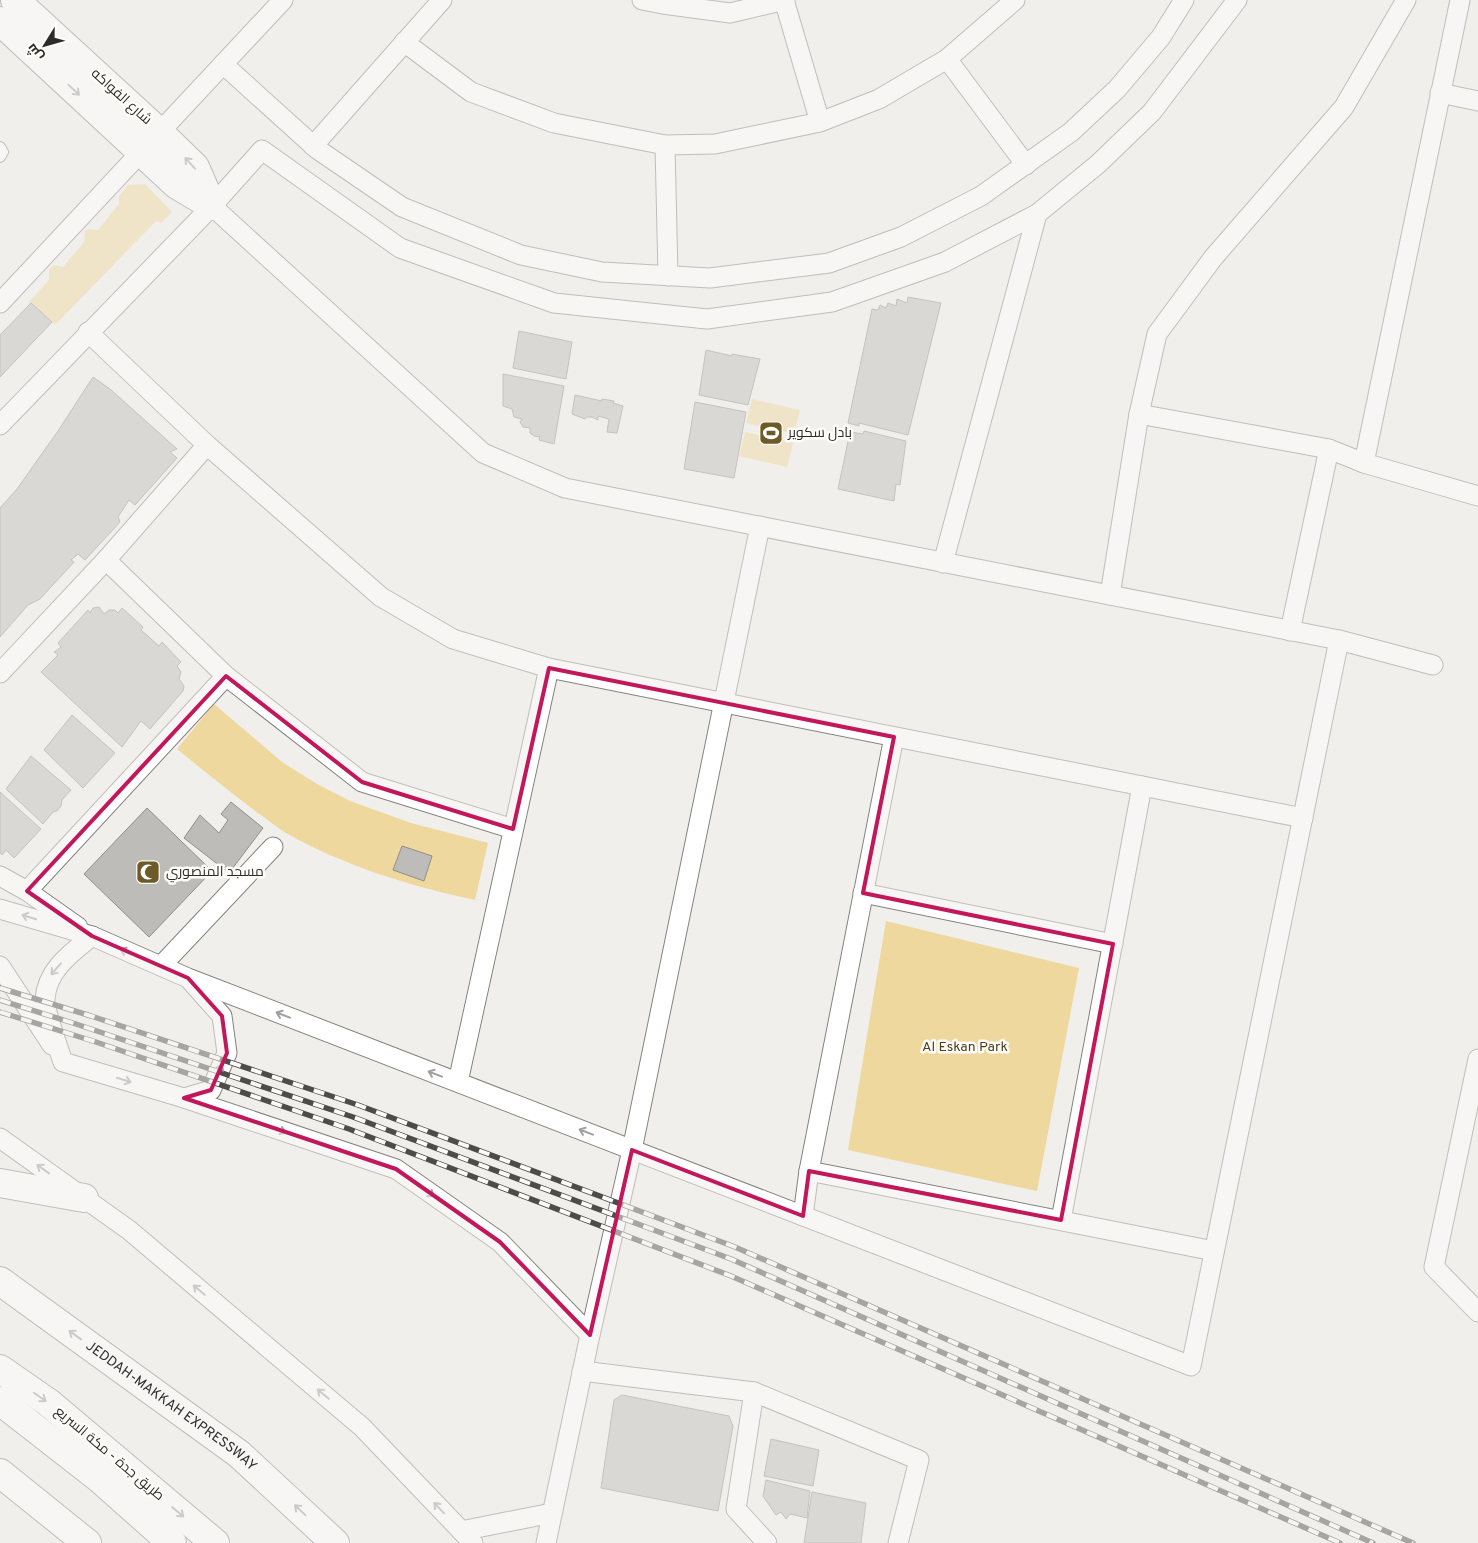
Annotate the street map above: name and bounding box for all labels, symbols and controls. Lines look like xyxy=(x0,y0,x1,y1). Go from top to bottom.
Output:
north arrow xyxy=(20,20,70,70)
text: ش xyxy=(23,40,48,65)
street label: شارع الفواكه xyxy=(87,65,155,129)
one-way arrow xyxy=(68,84,81,96)
one-way arrow xyxy=(184,157,196,169)
sports icon: بادل سكوير xyxy=(758,420,784,446)
place label: بادل سكوير xyxy=(787,425,852,442)
mosque icon: مسجد المنصوري xyxy=(135,859,161,885)
place label: مسجد المنصوري xyxy=(166,864,264,883)
one-way arrow xyxy=(22,912,38,922)
one-way arrow xyxy=(120,946,135,956)
one-way arrow xyxy=(50,963,62,976)
one-way arrow xyxy=(276,1010,292,1019)
park label: Al Eskan Park xyxy=(922,1039,1008,1056)
one-way arrow xyxy=(214,1064,224,1079)
one-way arrow xyxy=(428,1068,443,1078)
one-way arrow xyxy=(116,1076,132,1086)
one-way arrow xyxy=(271,1126,287,1136)
one-way arrow xyxy=(579,1127,595,1136)
one-way arrow xyxy=(36,1164,50,1174)
one-way arrow xyxy=(421,1187,435,1197)
one-way arrow xyxy=(193,1284,206,1295)
one-way arrow xyxy=(68,1330,82,1340)
street label: JEDDAH-MAKKAH EXPRESSWAY xyxy=(82,1337,260,1475)
one-way arrow xyxy=(317,1389,330,1400)
one-way arrow xyxy=(33,1392,47,1402)
street label: طريق جدة - مكة السريع xyxy=(51,1403,167,1505)
one-way arrow xyxy=(433,1501,445,1514)
one-way arrow xyxy=(293,1504,306,1516)
one-way arrow xyxy=(172,1506,185,1518)

